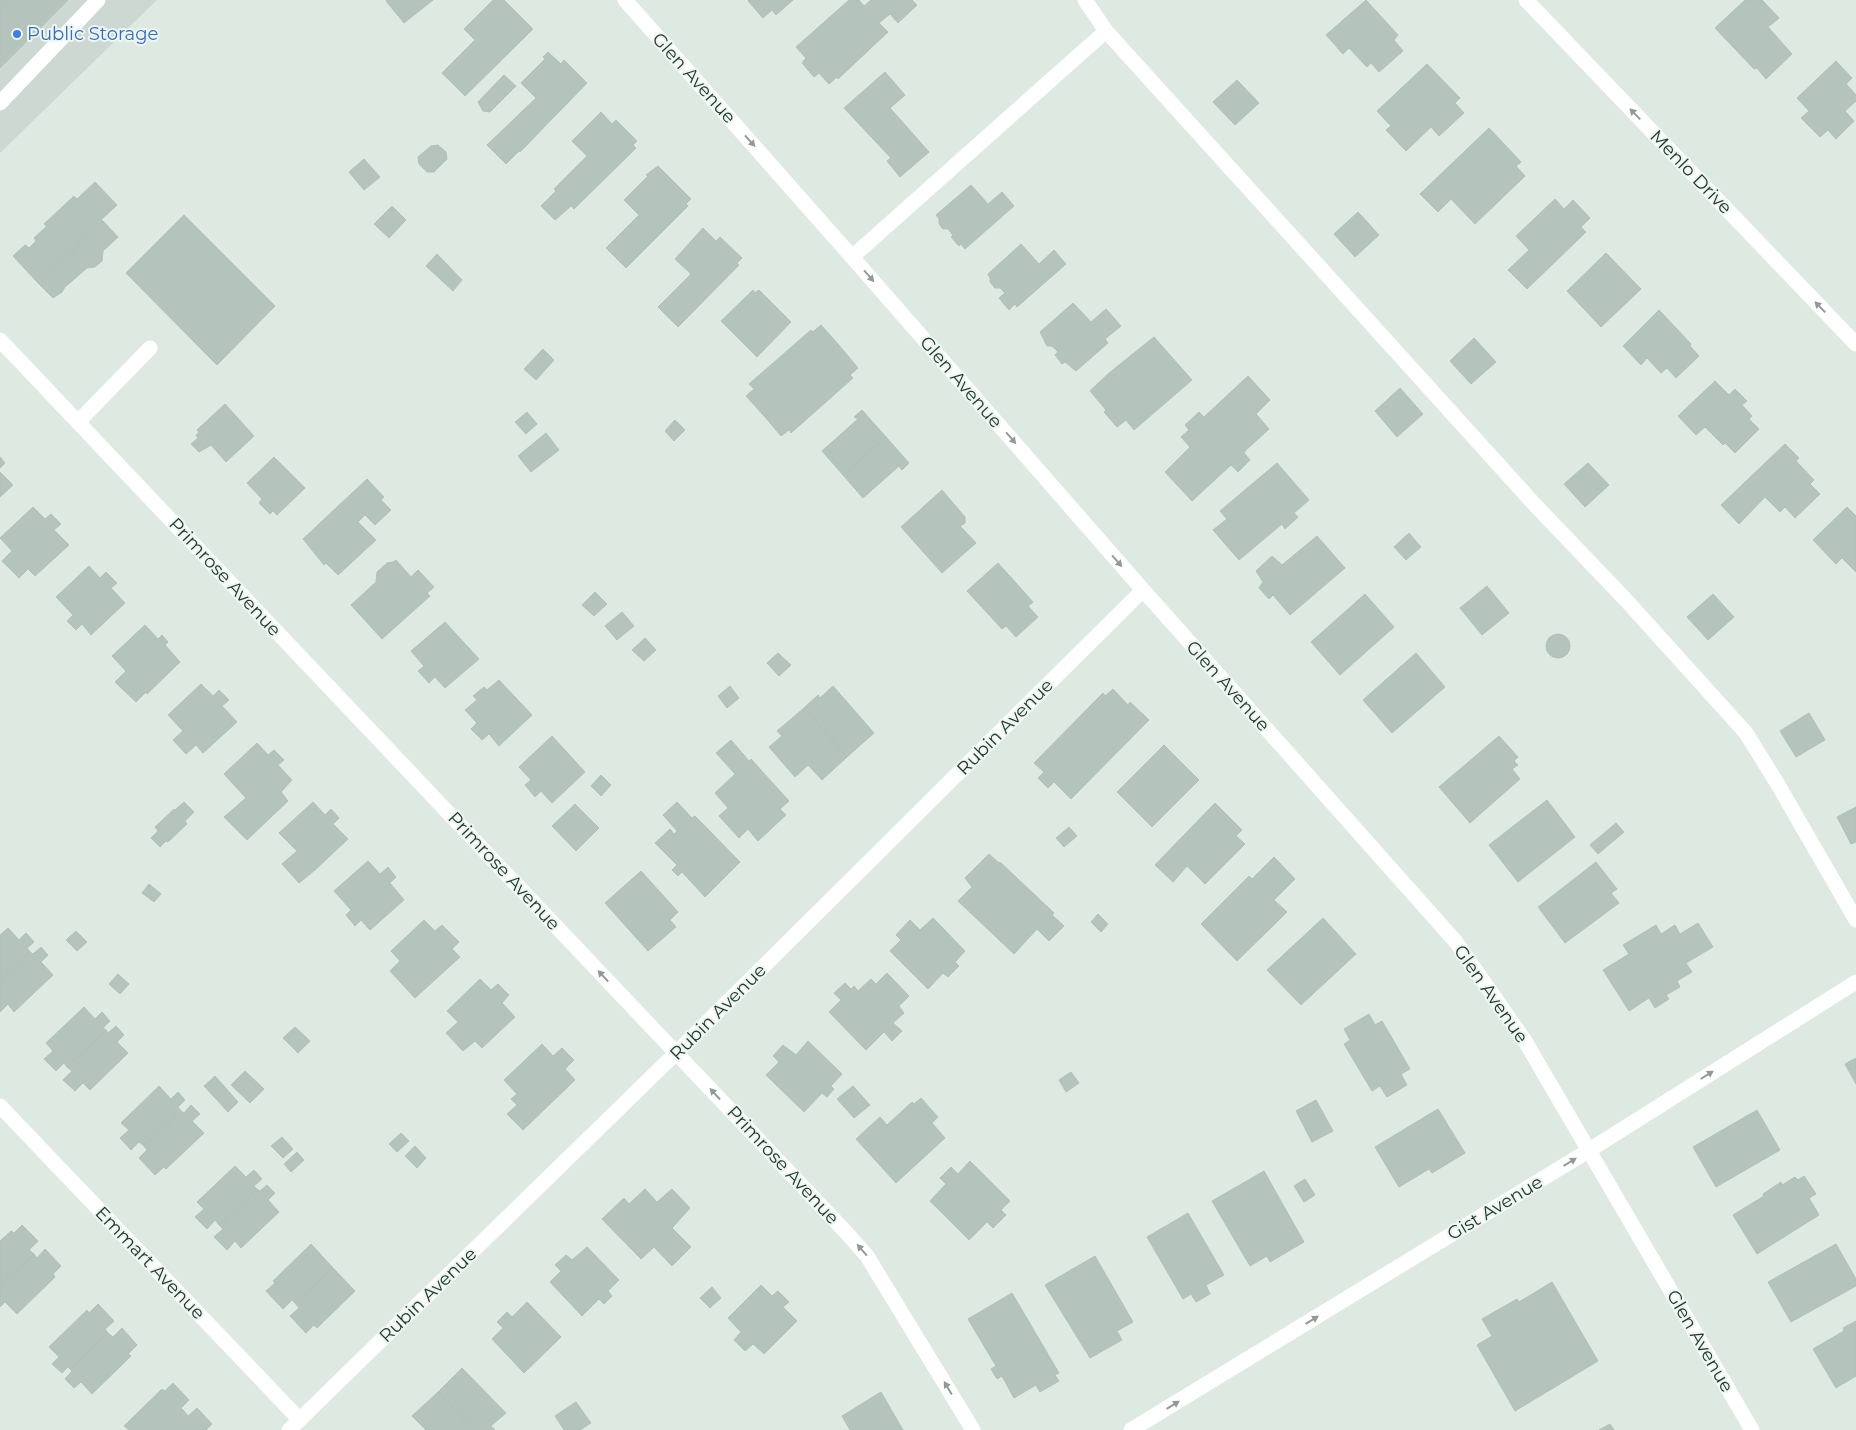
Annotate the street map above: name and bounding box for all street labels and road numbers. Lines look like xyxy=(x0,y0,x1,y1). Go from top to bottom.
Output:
street label: Glen Avenue xyxy=(648,28,741,128)
street label: Menlo Drive xyxy=(1645,125,1737,219)
street label: Glen Avenue xyxy=(915,332,1007,432)
street label: Primrose Avenue xyxy=(164,513,286,641)
street label: Glen Avenue xyxy=(1182,636,1275,736)
street label: Rubin Avenue xyxy=(952,674,1058,780)
street label: Primrose Avenue xyxy=(443,807,565,935)
street label: Glen Avenue xyxy=(1449,941,1533,1047)
street label: Rubin Avenue xyxy=(665,959,771,1065)
street label: Primrose Avenue xyxy=(722,1101,844,1229)
street label: Gist Avenue xyxy=(1443,1171,1547,1245)
street label: Emmart Avenue xyxy=(91,1202,210,1324)
street label: Rubin Avenue xyxy=(375,1243,481,1347)
street label: Glen Avenue xyxy=(1662,1286,1738,1396)

